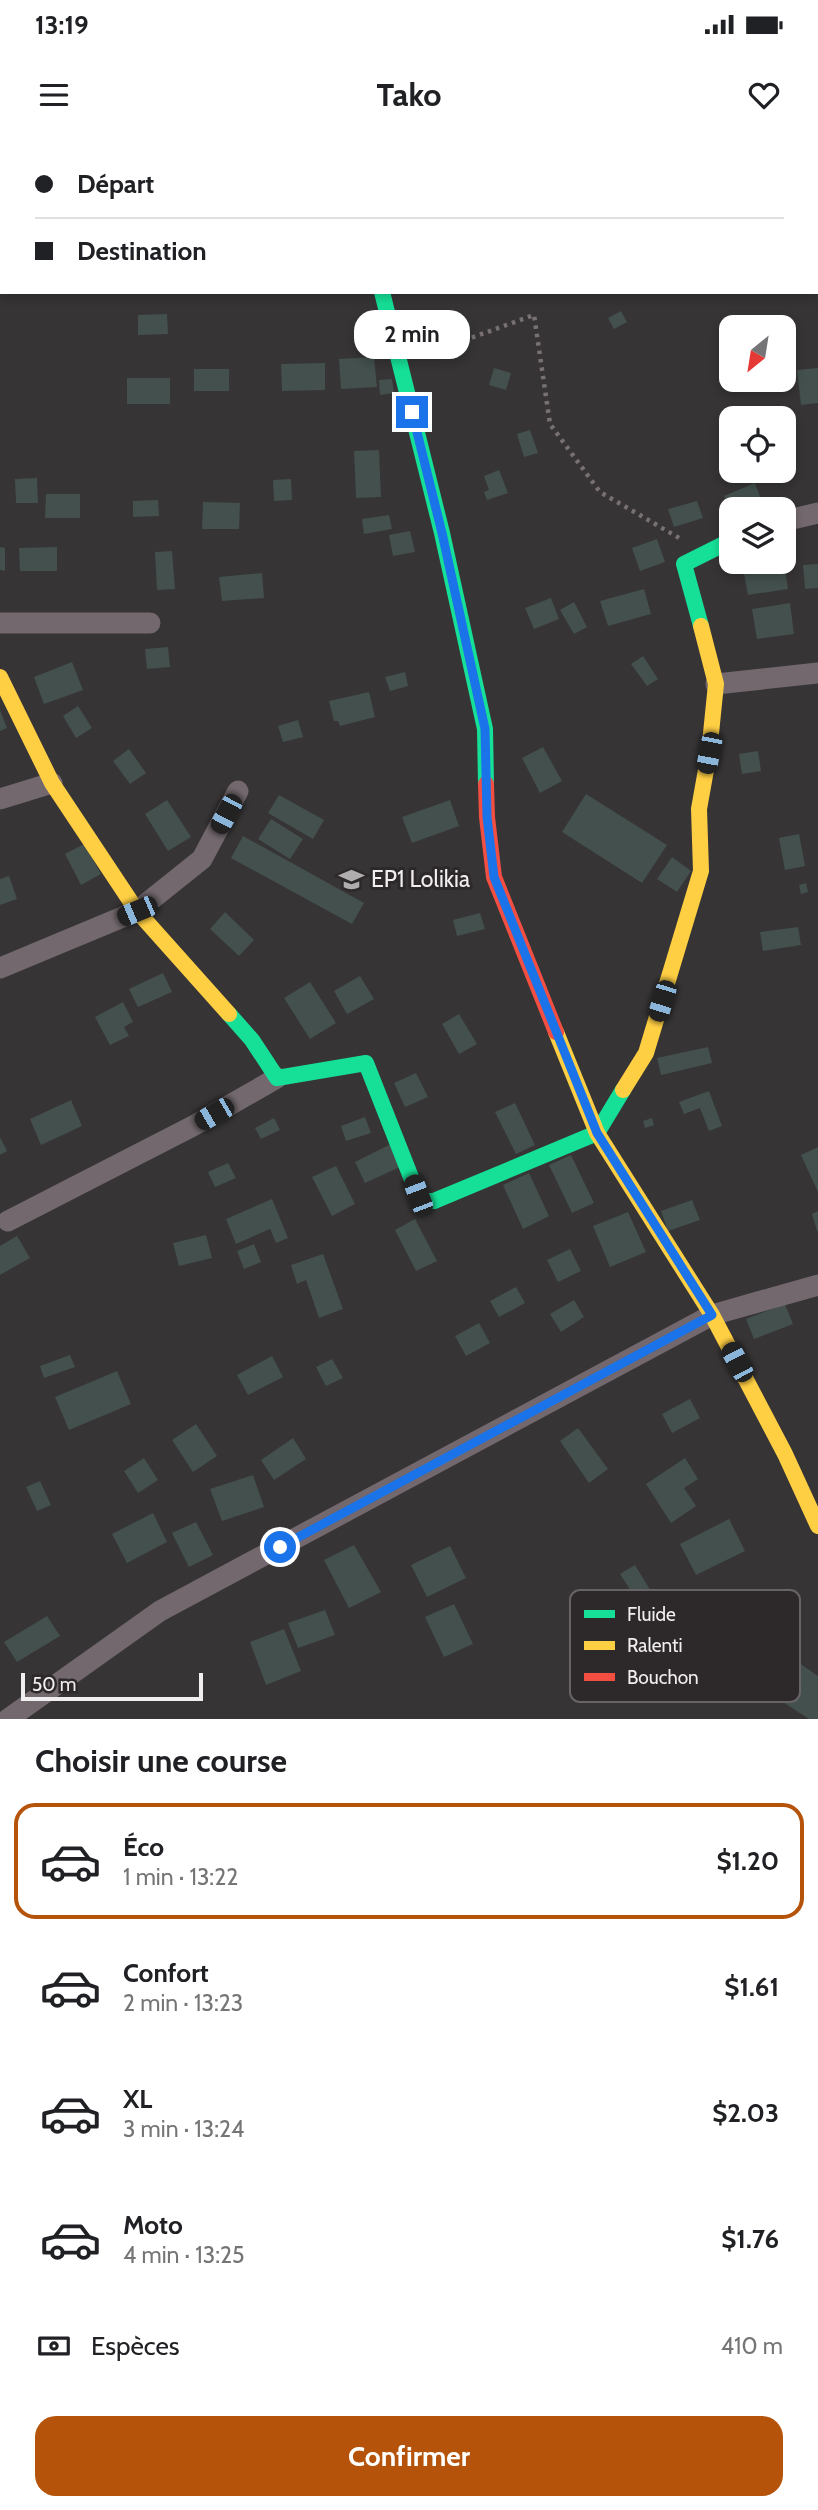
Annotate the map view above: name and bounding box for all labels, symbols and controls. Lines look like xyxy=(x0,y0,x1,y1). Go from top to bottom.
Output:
text: 13:19 xyxy=(35,9,89,41)
text: Tako xyxy=(376,75,442,114)
icon: menu xyxy=(35,76,73,114)
icon: heart xyxy=(745,76,783,114)
text: Départ xyxy=(77,168,154,200)
text: Destination xyxy=(77,235,207,267)
callout: 2 min xyxy=(354,310,470,359)
north arrow xyxy=(719,315,796,392)
map controls xyxy=(719,315,796,574)
text: 2 min xyxy=(384,320,440,348)
route end xyxy=(396,396,428,428)
button: locate xyxy=(719,406,796,483)
button: layers xyxy=(719,497,796,574)
car xyxy=(695,730,724,776)
car xyxy=(207,791,246,837)
school or university icon: EP1 Lolikia xyxy=(337,865,365,893)
place label: EP1 Lolikia xyxy=(371,865,470,893)
car xyxy=(114,893,161,929)
car xyxy=(646,978,679,1024)
car xyxy=(191,1094,238,1134)
car xyxy=(401,1172,436,1218)
car xyxy=(718,1339,757,1385)
route start xyxy=(264,1531,296,1563)
legend xyxy=(570,1590,800,1702)
text: Fluide xyxy=(627,1603,676,1626)
text: Ralenti xyxy=(627,1634,683,1657)
text: Bouchon xyxy=(627,1666,699,1689)
scale bar xyxy=(21,1670,203,1702)
text: 50 m xyxy=(32,1673,76,1696)
text: Choisir une course xyxy=(35,1741,287,1780)
icon: car xyxy=(39,1830,102,1893)
text: Éco xyxy=(123,1831,164,1863)
text: $1.20 xyxy=(716,1845,779,1877)
text: 1 min · 13:22 xyxy=(123,1863,238,1891)
icon: car xyxy=(39,1956,102,2019)
text: Confort xyxy=(123,1957,209,1989)
text: $1.61 xyxy=(724,1971,779,2003)
text: 2 min · 13:23 xyxy=(123,1989,243,2017)
icon: car xyxy=(39,2082,102,2145)
text: XL xyxy=(123,2083,152,2115)
text: $2.03 xyxy=(712,2097,779,2129)
text: 3 min · 13:24 xyxy=(123,2115,244,2143)
icon: car xyxy=(39,2208,102,2271)
text: Moto xyxy=(123,2209,183,2241)
text: $1.76 xyxy=(721,2223,779,2255)
text: 4 min · 13:25 xyxy=(123,2241,244,2269)
icon: cash xyxy=(35,2327,73,2365)
text: Espèces xyxy=(91,2330,180,2362)
text: 410 m xyxy=(721,2332,783,2360)
button: Confirmer xyxy=(35,2416,783,2496)

